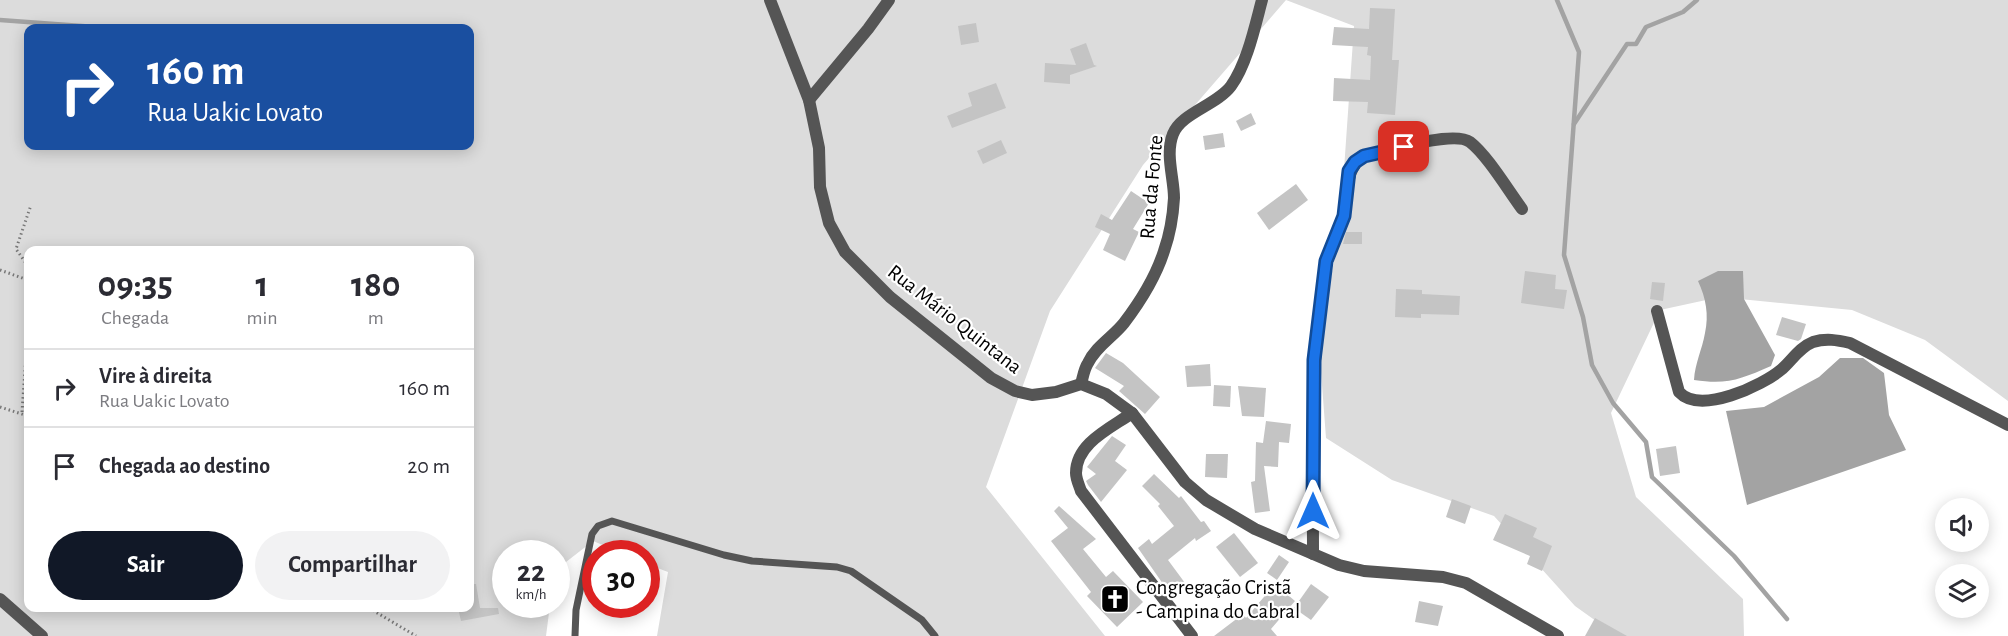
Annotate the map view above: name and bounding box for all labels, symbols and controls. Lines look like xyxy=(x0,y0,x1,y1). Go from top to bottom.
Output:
icon: right xyxy=(48,48,126,126)
text: 160 m xyxy=(147,50,245,92)
text: Rua Uakic Lovato xyxy=(147,99,323,126)
pin xyxy=(1378,121,1429,172)
icon: arrive xyxy=(1387,130,1420,163)
street label: Rua da Fonte xyxy=(1136,134,1167,240)
street label: Rua Mário Quintana xyxy=(884,261,1026,378)
text: 09:35 xyxy=(97,267,173,303)
text: 1 xyxy=(256,267,268,303)
text: 180 xyxy=(351,267,401,303)
text: Chegada xyxy=(101,308,169,328)
text: min xyxy=(246,308,278,328)
text: m xyxy=(368,308,384,328)
text: Vire à direita xyxy=(99,365,212,387)
icon: right xyxy=(48,372,81,405)
text: 160 m xyxy=(399,377,450,399)
text: Rua Uakic Lovato xyxy=(99,391,230,411)
icon: arrive xyxy=(48,450,81,483)
text: Chegada ao destino xyxy=(99,455,270,477)
text: 20 m xyxy=(407,455,450,477)
position arrow xyxy=(1281,479,1345,543)
map controls xyxy=(1935,498,1989,618)
button: sound xyxy=(1935,498,1989,552)
button: Sair xyxy=(48,531,243,600)
button: Compartilhar xyxy=(255,531,450,600)
speed limit sign: 30 xyxy=(582,540,660,618)
text: 22 xyxy=(517,557,545,587)
button: layers xyxy=(1935,564,1989,618)
place label: Congregação Cristã - Campina do Cabral xyxy=(1136,577,1300,622)
church icon: Congregação Cristã - Campina do Cabral xyxy=(1099,583,1131,615)
text: km/h xyxy=(516,587,546,602)

